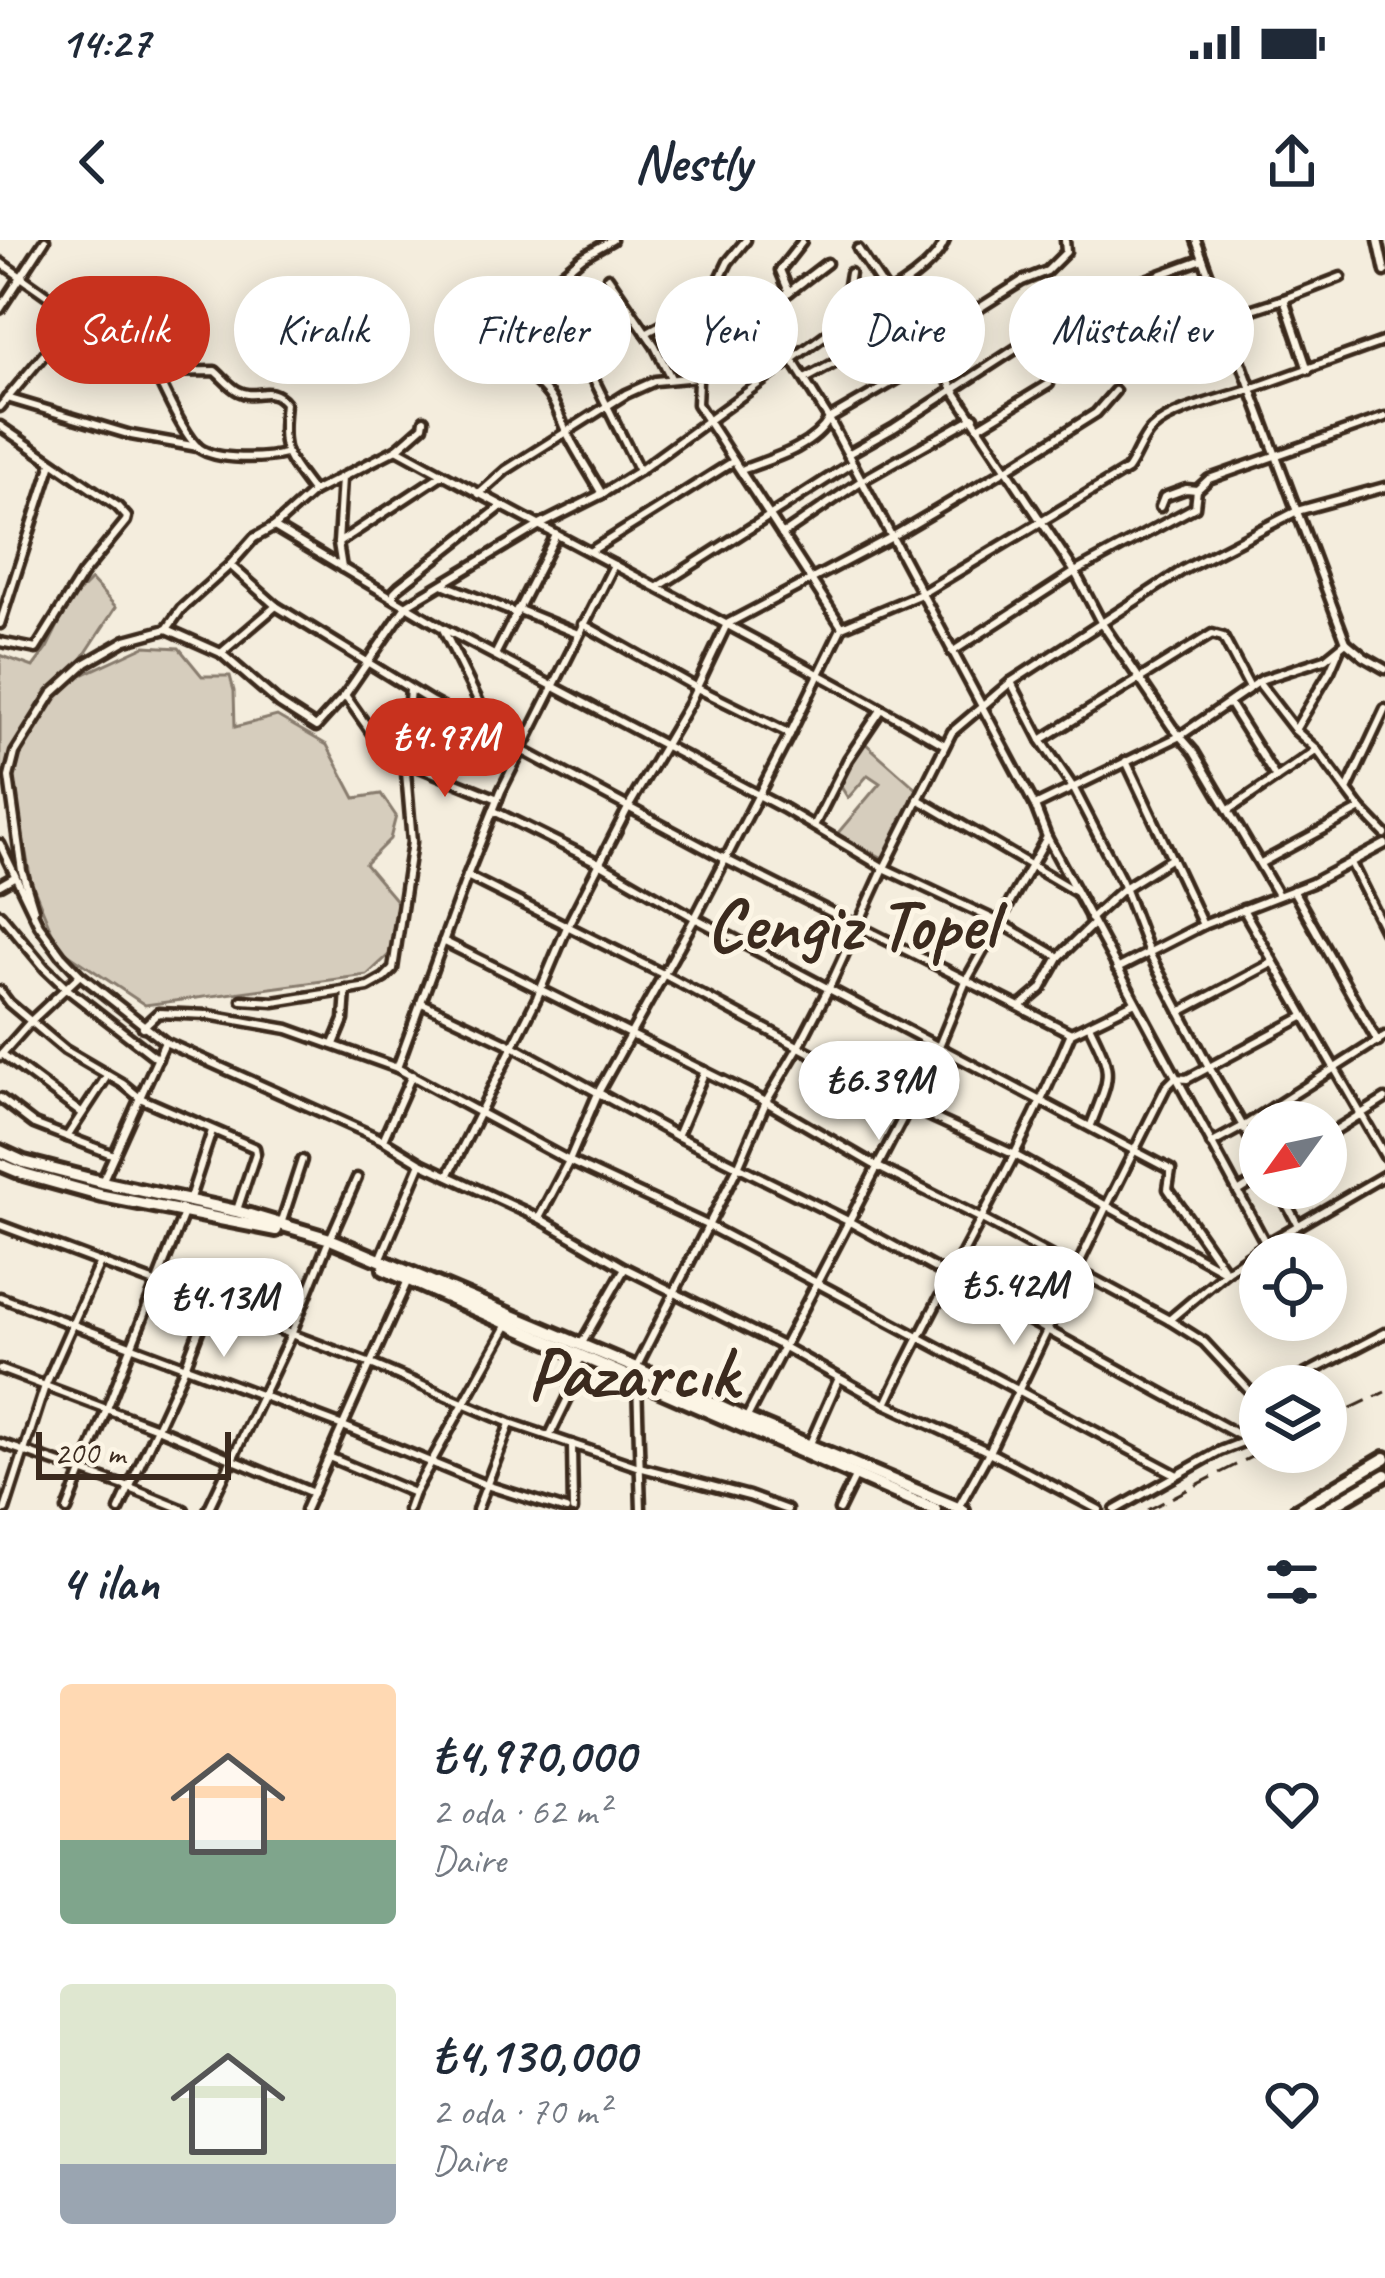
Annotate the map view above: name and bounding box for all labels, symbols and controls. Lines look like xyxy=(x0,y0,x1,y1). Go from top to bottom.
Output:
text: 14:27 xyxy=(60,14,150,71)
text: Nestly xyxy=(634,128,751,196)
icon: back xyxy=(60,129,126,195)
icon: share xyxy=(1259,129,1325,195)
chip: Satılık xyxy=(36,276,210,384)
chip: Kiralık xyxy=(234,276,410,384)
chip: Filtreler xyxy=(434,276,631,384)
chip: Yeni xyxy=(655,276,798,384)
chip: Daire xyxy=(822,276,985,384)
chip: Müstakil ev xyxy=(1009,276,1254,384)
pin: ₺4.97M xyxy=(347,698,543,800)
text: ₺4.97M xyxy=(392,712,498,761)
district label: Cengiz Topel xyxy=(706,880,1008,971)
pin: ₺6.39M xyxy=(781,1041,977,1143)
text: ₺6.39M xyxy=(826,1055,932,1104)
north arrow xyxy=(1239,1101,1347,1209)
map controls xyxy=(1239,1101,1347,1473)
button: locate xyxy=(1239,1233,1347,1341)
pin: ₺5.42M xyxy=(916,1246,1112,1348)
pin: ₺4.13M xyxy=(126,1258,322,1360)
text: ₺5.42M xyxy=(961,1260,1067,1309)
text: ₺4.13M xyxy=(171,1272,277,1321)
district label: Pazarcık xyxy=(528,1328,743,1419)
button: layers xyxy=(1239,1365,1347,1473)
scale bar xyxy=(36,1426,231,1479)
text: 200 m xyxy=(54,1432,125,1474)
icon: filters xyxy=(1259,1549,1325,1615)
text: 4 ilan xyxy=(60,1550,159,1614)
text: ₺4,970,000 xyxy=(432,1723,635,1787)
icon: home xyxy=(156,1732,300,1876)
icon: heart xyxy=(1259,1771,1325,1837)
text: 2 oda · 62 m² xyxy=(432,1787,609,1836)
text: Daire xyxy=(432,1836,506,1885)
text: ₺4,130,000 xyxy=(432,2023,636,2087)
icon: home xyxy=(156,2032,300,2176)
icon: heart xyxy=(1259,2071,1325,2137)
text: 2 oda · 70 m² xyxy=(432,2087,609,2136)
text: Daire xyxy=(432,2136,506,2185)

